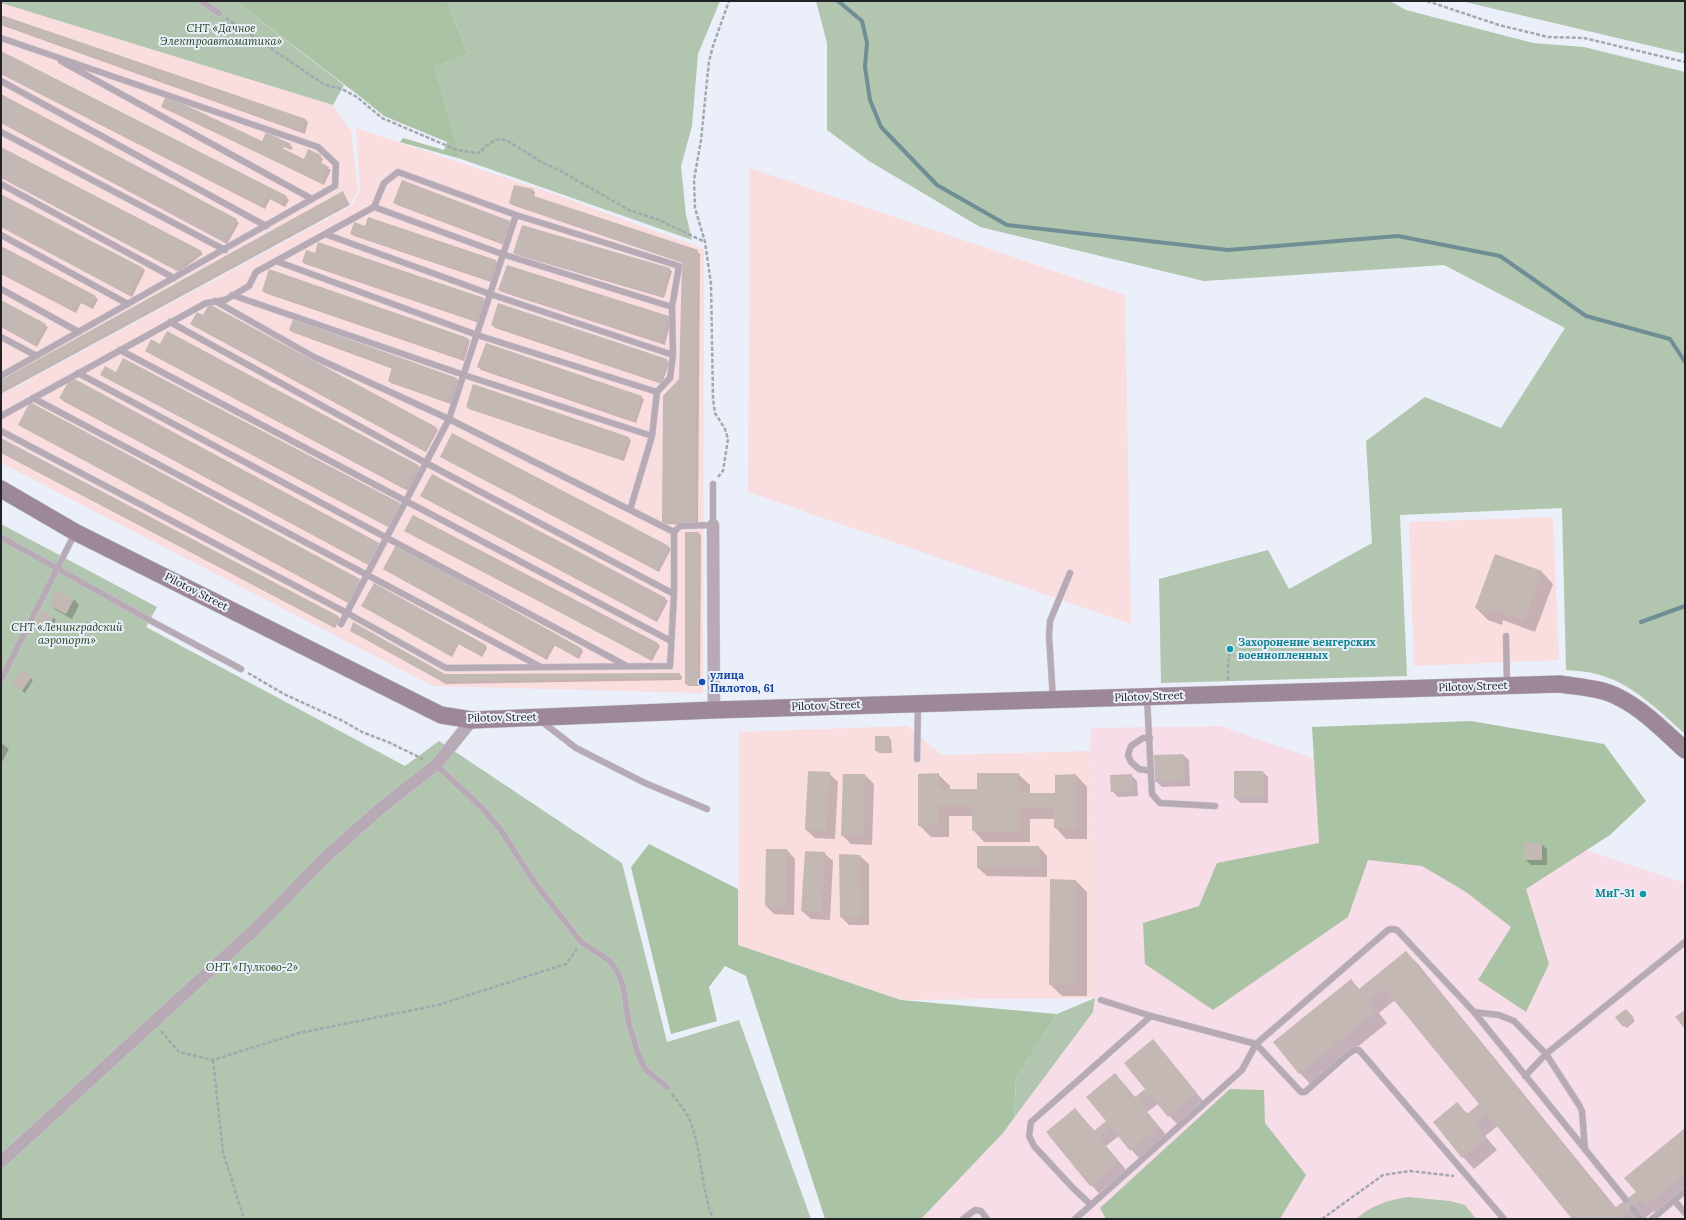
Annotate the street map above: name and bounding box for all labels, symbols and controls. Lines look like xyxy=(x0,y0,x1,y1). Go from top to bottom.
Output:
park label: СНТ «Дачное Электроавтоматика» xyxy=(160,22,282,48)
street label: Pilotov Street xyxy=(162,570,230,614)
park label: СНТ «Ленинградский аэропорт» xyxy=(11,621,123,647)
place label: Захоронение венгерских военнопленных xyxy=(1238,636,1376,662)
marker: Захоронение венгерских военнопленных xyxy=(1225,644,1235,654)
place label: улица Пилотов, 61 xyxy=(710,669,774,695)
marker: улица Пилотов, 61 xyxy=(697,677,707,687)
street label: Pilotov Street xyxy=(1438,679,1508,695)
street label: Pilotov Street xyxy=(1114,689,1184,705)
street label: Pilotov Street xyxy=(791,698,861,714)
street label: Pilotov Street xyxy=(467,711,537,725)
place label: МиГ-31 xyxy=(1595,887,1635,901)
marker: МиГ-31 xyxy=(1638,889,1648,899)
park label: ОНТ «Пулково-2» xyxy=(206,961,298,975)

